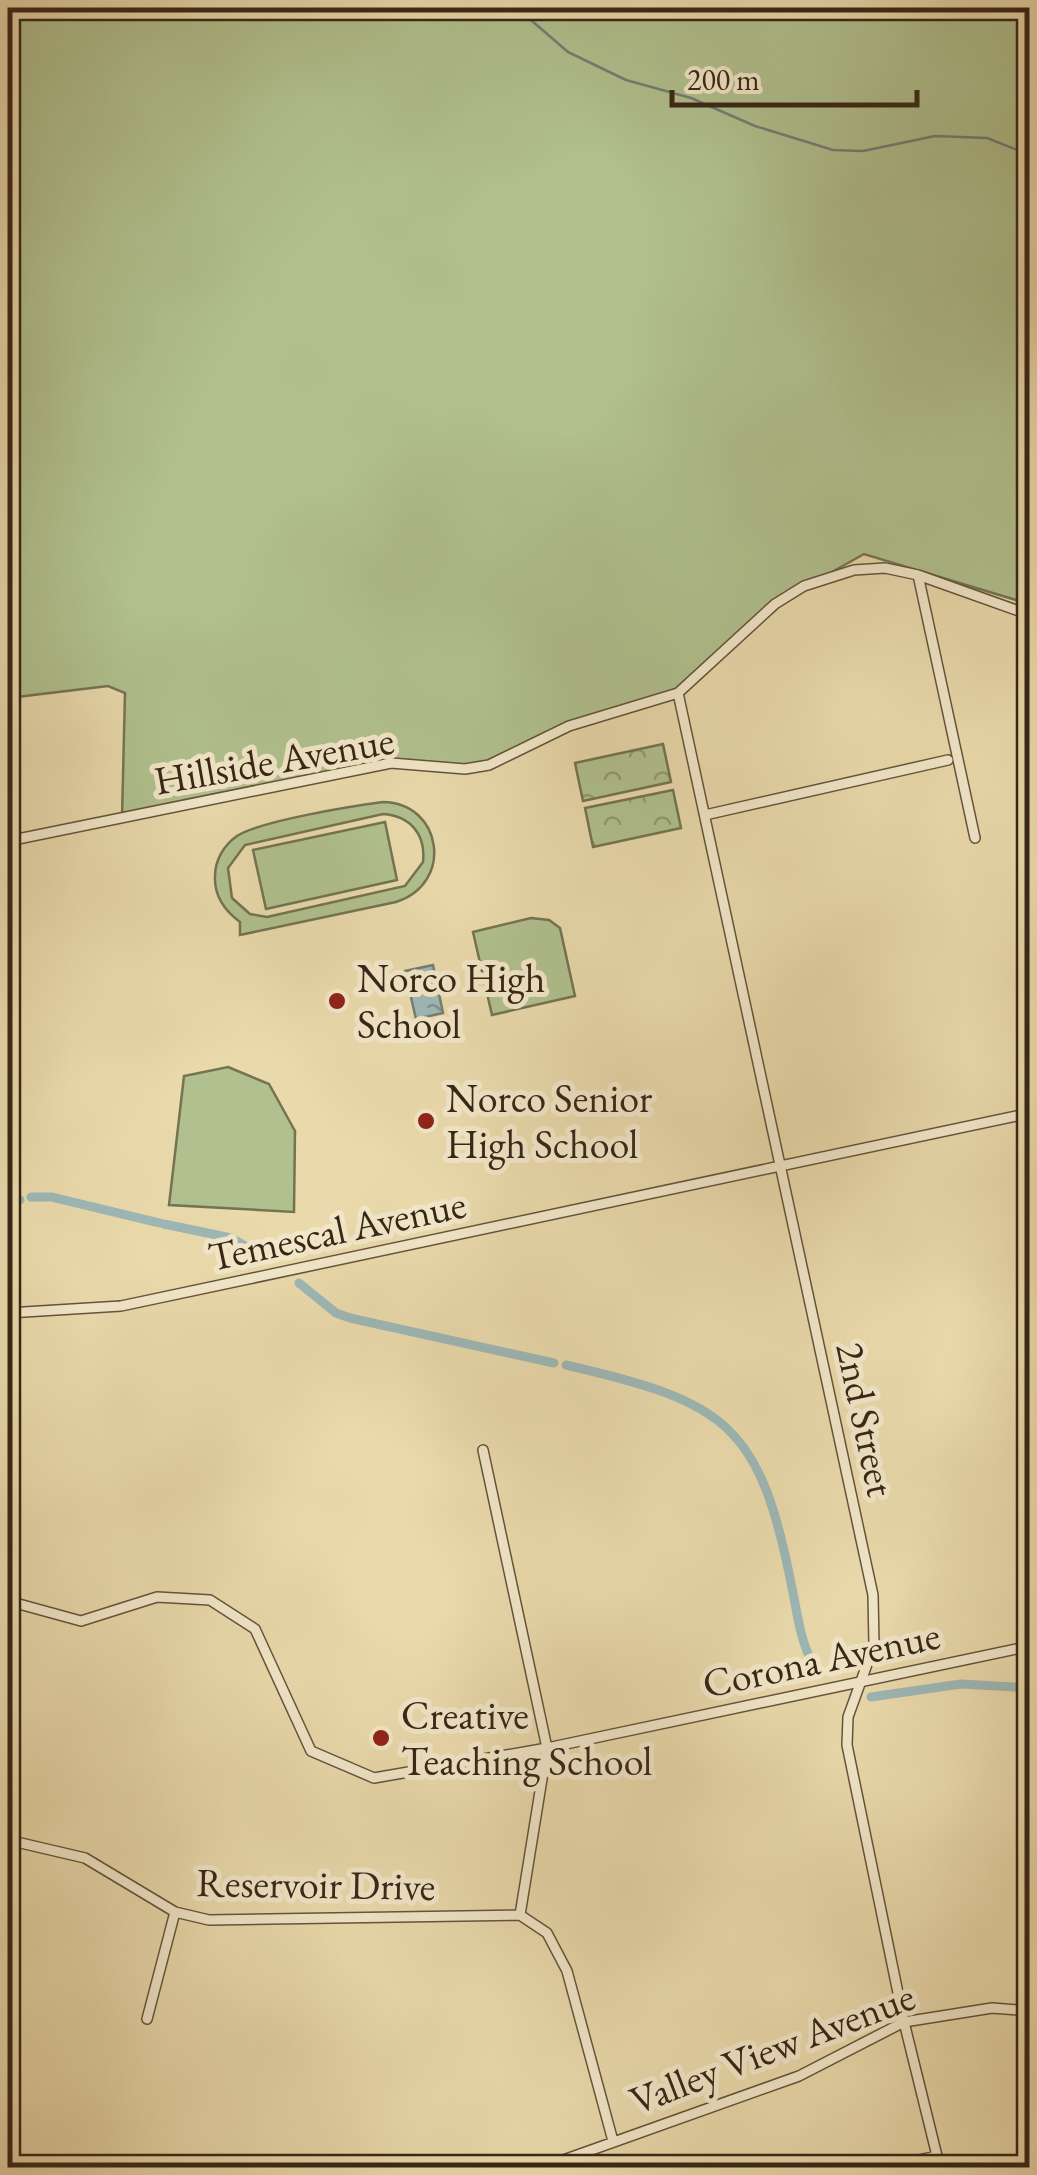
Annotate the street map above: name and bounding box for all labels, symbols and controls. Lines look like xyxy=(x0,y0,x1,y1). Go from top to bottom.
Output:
scale bar xyxy=(672,45,917,107)
text: 200 m xyxy=(687,60,760,99)
street label: Hillside Avenue xyxy=(150,713,398,807)
place label: Norco High School xyxy=(357,952,545,1050)
marker: Norco High School xyxy=(326,990,348,1012)
place label: Norco Senior High School xyxy=(446,1072,653,1170)
marker: Norco Senior High School xyxy=(415,1110,437,1132)
street label: Temescal Avenue xyxy=(204,1177,470,1283)
street label: 2nd Street xyxy=(824,1337,908,1501)
street label: Corona Avenue xyxy=(698,1608,944,1710)
place label: Creative Teaching School xyxy=(401,1689,652,1787)
marker: Creative Teaching School xyxy=(370,1727,392,1749)
street label: Reservoir Drive xyxy=(196,1856,436,1912)
street label: Valley View Avenue xyxy=(622,1970,922,2126)

